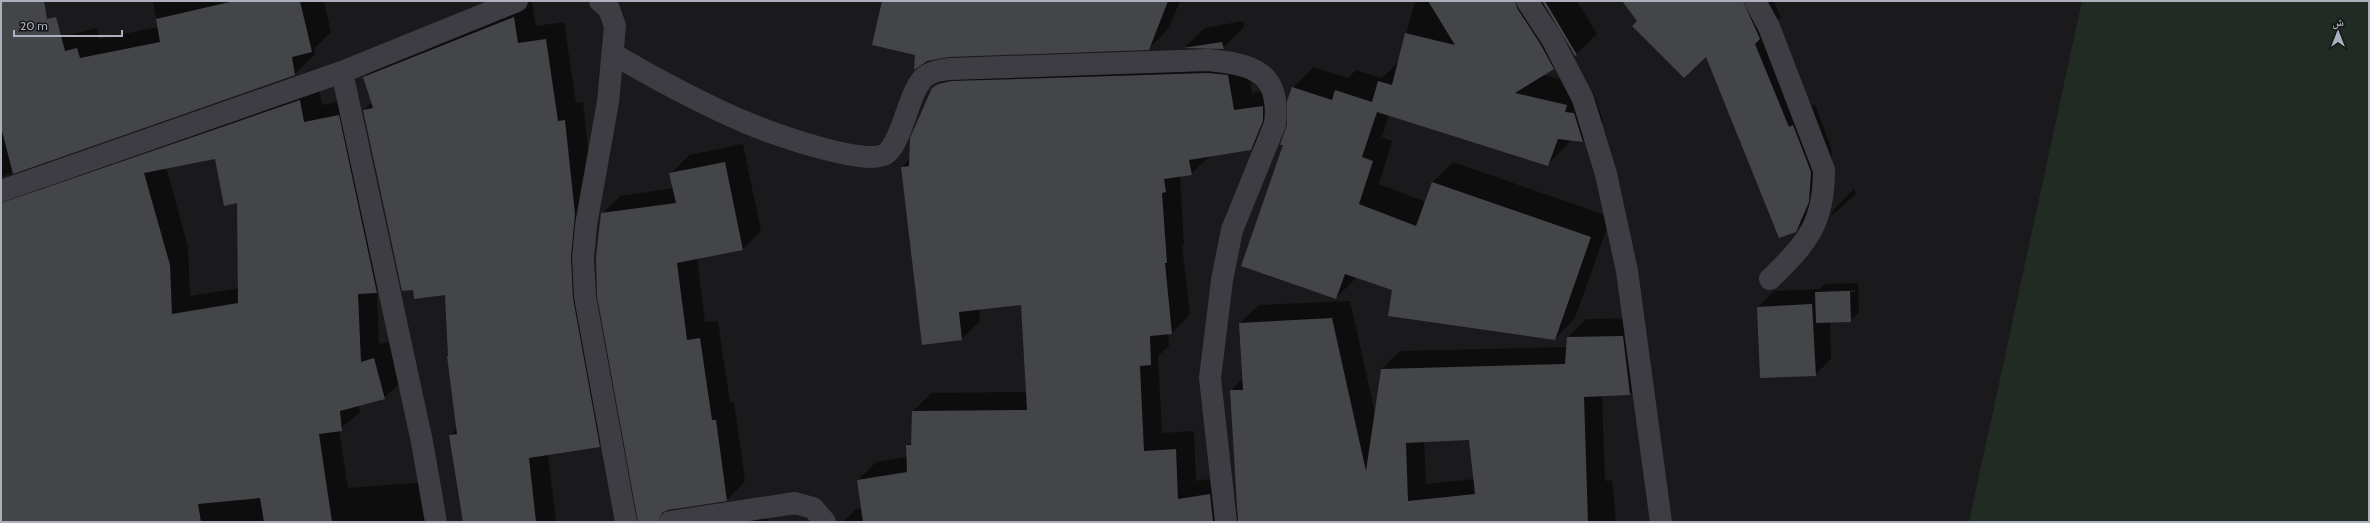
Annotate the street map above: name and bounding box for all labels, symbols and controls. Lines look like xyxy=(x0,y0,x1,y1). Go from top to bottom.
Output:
scale bar xyxy=(14,12,122,38)
north arrow xyxy=(2318,12,2358,52)
text: ش xyxy=(2332,15,2344,30)
text: 20 m xyxy=(20,18,48,33)

